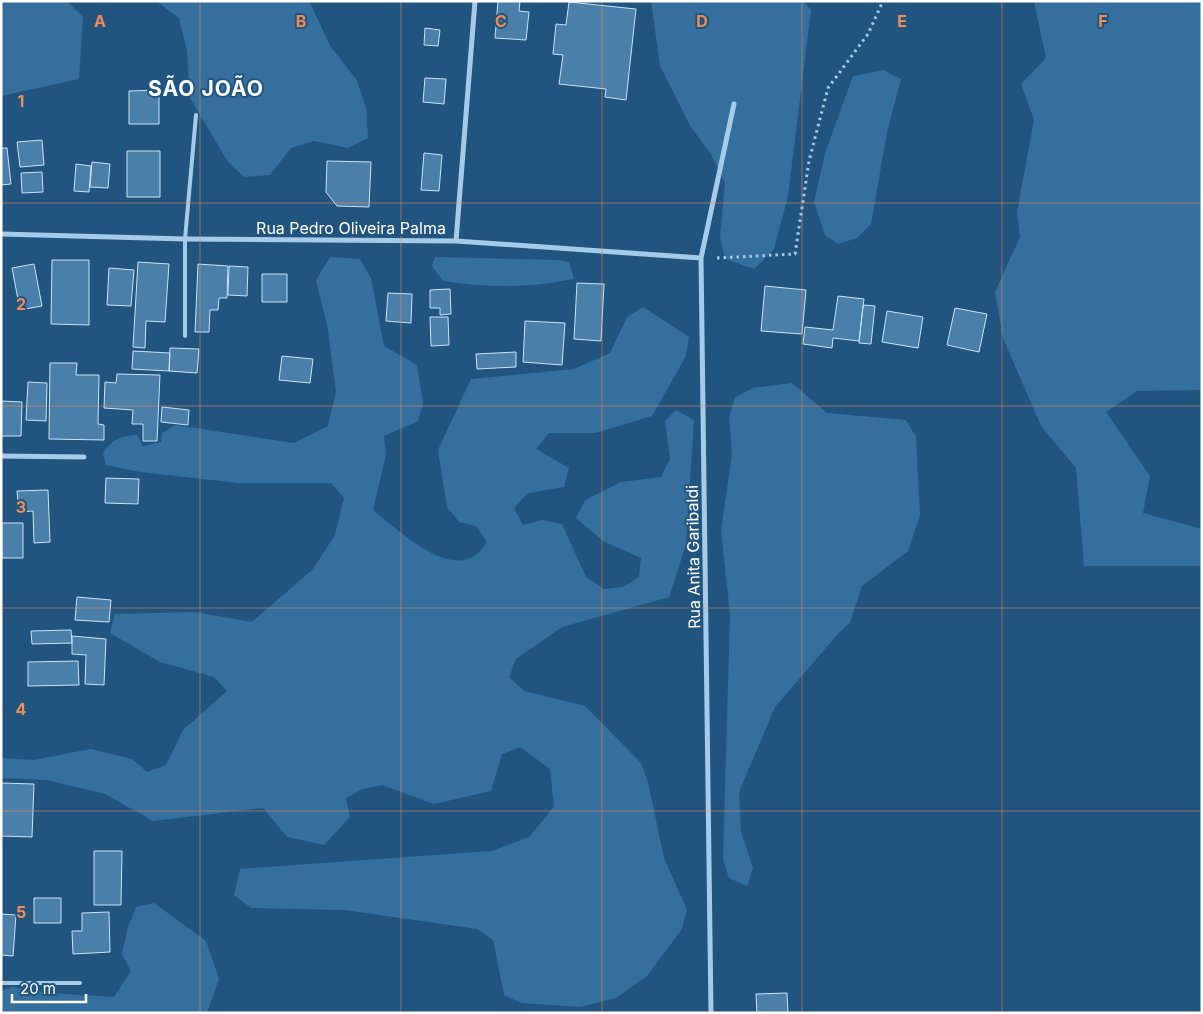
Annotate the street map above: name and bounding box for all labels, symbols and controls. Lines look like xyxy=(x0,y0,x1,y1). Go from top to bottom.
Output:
text: A xyxy=(94,11,106,31)
text: B xyxy=(296,11,306,31)
text: C xyxy=(495,11,507,31)
text: D xyxy=(696,11,708,31)
text: E xyxy=(897,11,907,31)
text: F xyxy=(1098,11,1108,31)
district label: SÃO JOÃO xyxy=(148,75,264,101)
text: 1 xyxy=(18,91,24,111)
street label: Rua Pedro Oliveira Palma xyxy=(256,218,446,238)
text: 2 xyxy=(16,294,26,314)
street label: Rua Anita Garibaldi xyxy=(682,485,704,629)
text: 3 xyxy=(16,497,26,517)
text: 4 xyxy=(16,699,27,719)
text: 5 xyxy=(16,902,26,922)
scale bar xyxy=(12,972,86,1004)
text: 20 m xyxy=(20,979,56,998)

